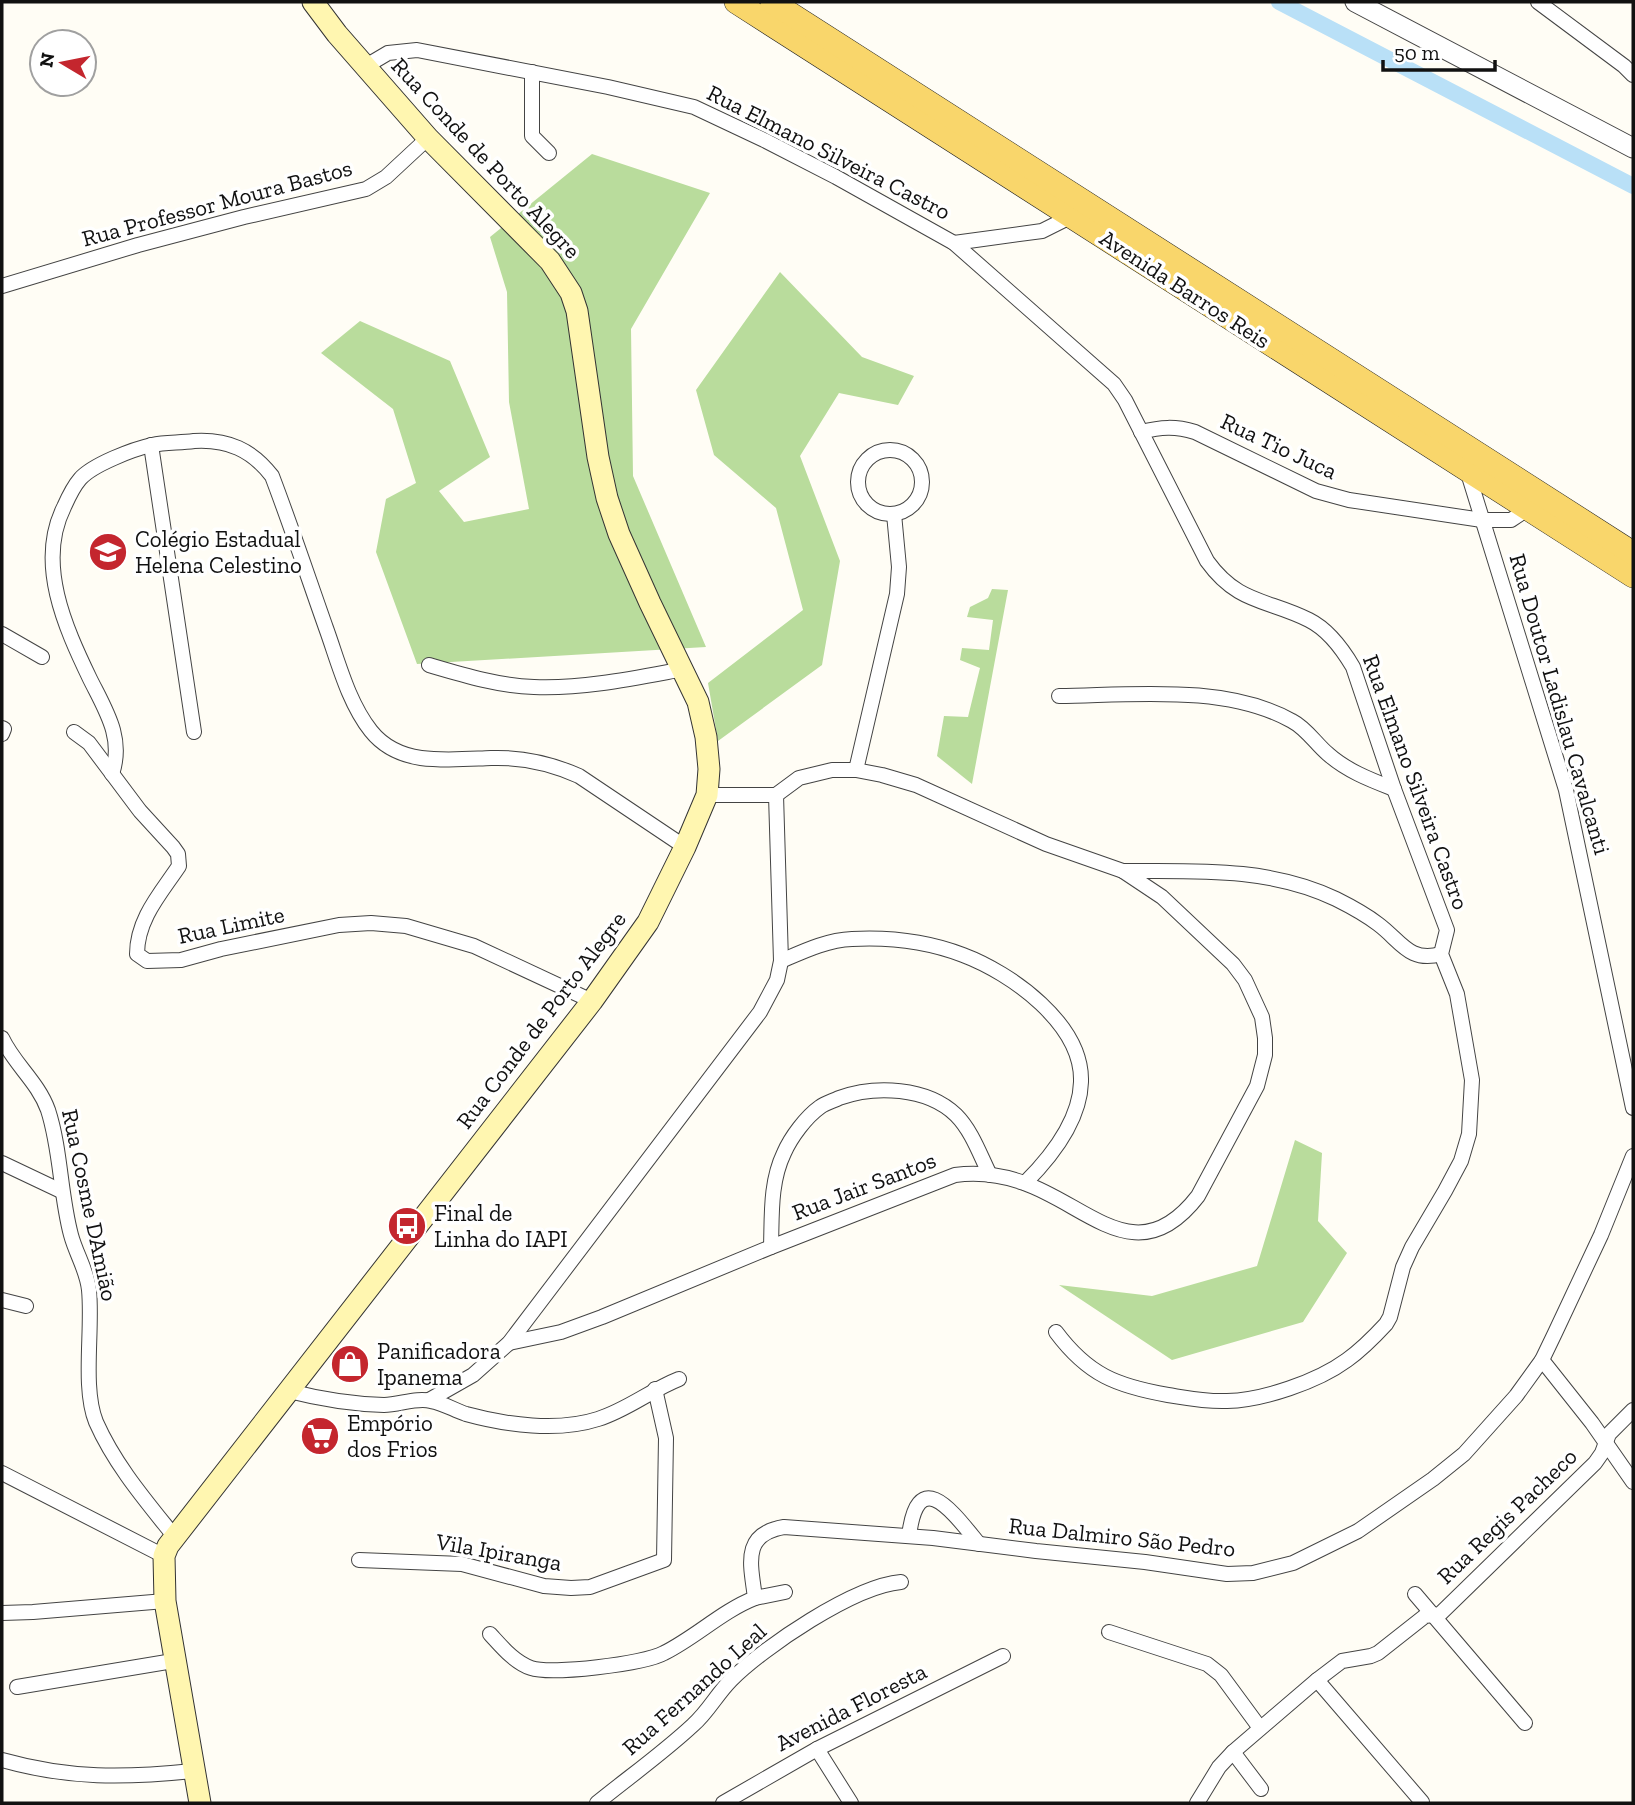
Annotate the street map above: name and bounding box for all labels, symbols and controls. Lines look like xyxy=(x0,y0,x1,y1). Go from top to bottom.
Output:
north arrow xyxy=(28,28,98,98)
scale bar xyxy=(1383,28,1495,72)
text: 50 m xyxy=(1394,40,1440,65)
text: N xyxy=(34,51,59,69)
street label: Rua Conde de Porto Alegre xyxy=(386,52,586,264)
street label: Rua Elmano Silveira Castro xyxy=(703,78,955,226)
street label: Rua Professor Moura Bastos xyxy=(79,153,355,253)
street label: Avenida Barros Reis xyxy=(1095,224,1275,354)
street label: Rua Tio Juca xyxy=(1216,407,1342,485)
place label: Colégio Estadual Helena Celestino xyxy=(135,525,302,579)
school or university icon: Colégio Estadual Helena Celestino xyxy=(87,531,129,573)
street label: Rua Doutor Ladislau Cavalcanti xyxy=(1504,550,1616,858)
street label: Rua Elmano Silveira Castro xyxy=(1357,651,1475,913)
street label: Rua Limite xyxy=(175,900,287,950)
street label: Rua Conde de Porto Alegre xyxy=(450,906,632,1134)
street label: Rua Cosme DAmião xyxy=(56,1106,124,1304)
street label: Rua Jair Santos xyxy=(788,1146,940,1226)
place label: Final de Linha do IAPI xyxy=(434,1199,568,1253)
bus stop icon: Final de Linha do IAPI xyxy=(386,1205,428,1247)
place label: Panificadora Ipanema xyxy=(377,1337,501,1391)
shop icon: Panificadora Ipanema xyxy=(329,1343,371,1385)
place label: Empório dos Frios xyxy=(347,1409,438,1463)
supermarket icon: Empório dos Frios xyxy=(299,1415,341,1457)
street label: Rua Regis Pacheco xyxy=(1431,1442,1583,1590)
street label: Rua Dalmiro São Pedro xyxy=(1007,1511,1237,1563)
street label: Vila Ipiranga xyxy=(433,1527,564,1577)
street label: Rua Fernando Leal xyxy=(616,1617,772,1761)
street label: Avenida Floresta xyxy=(771,1657,931,1757)

